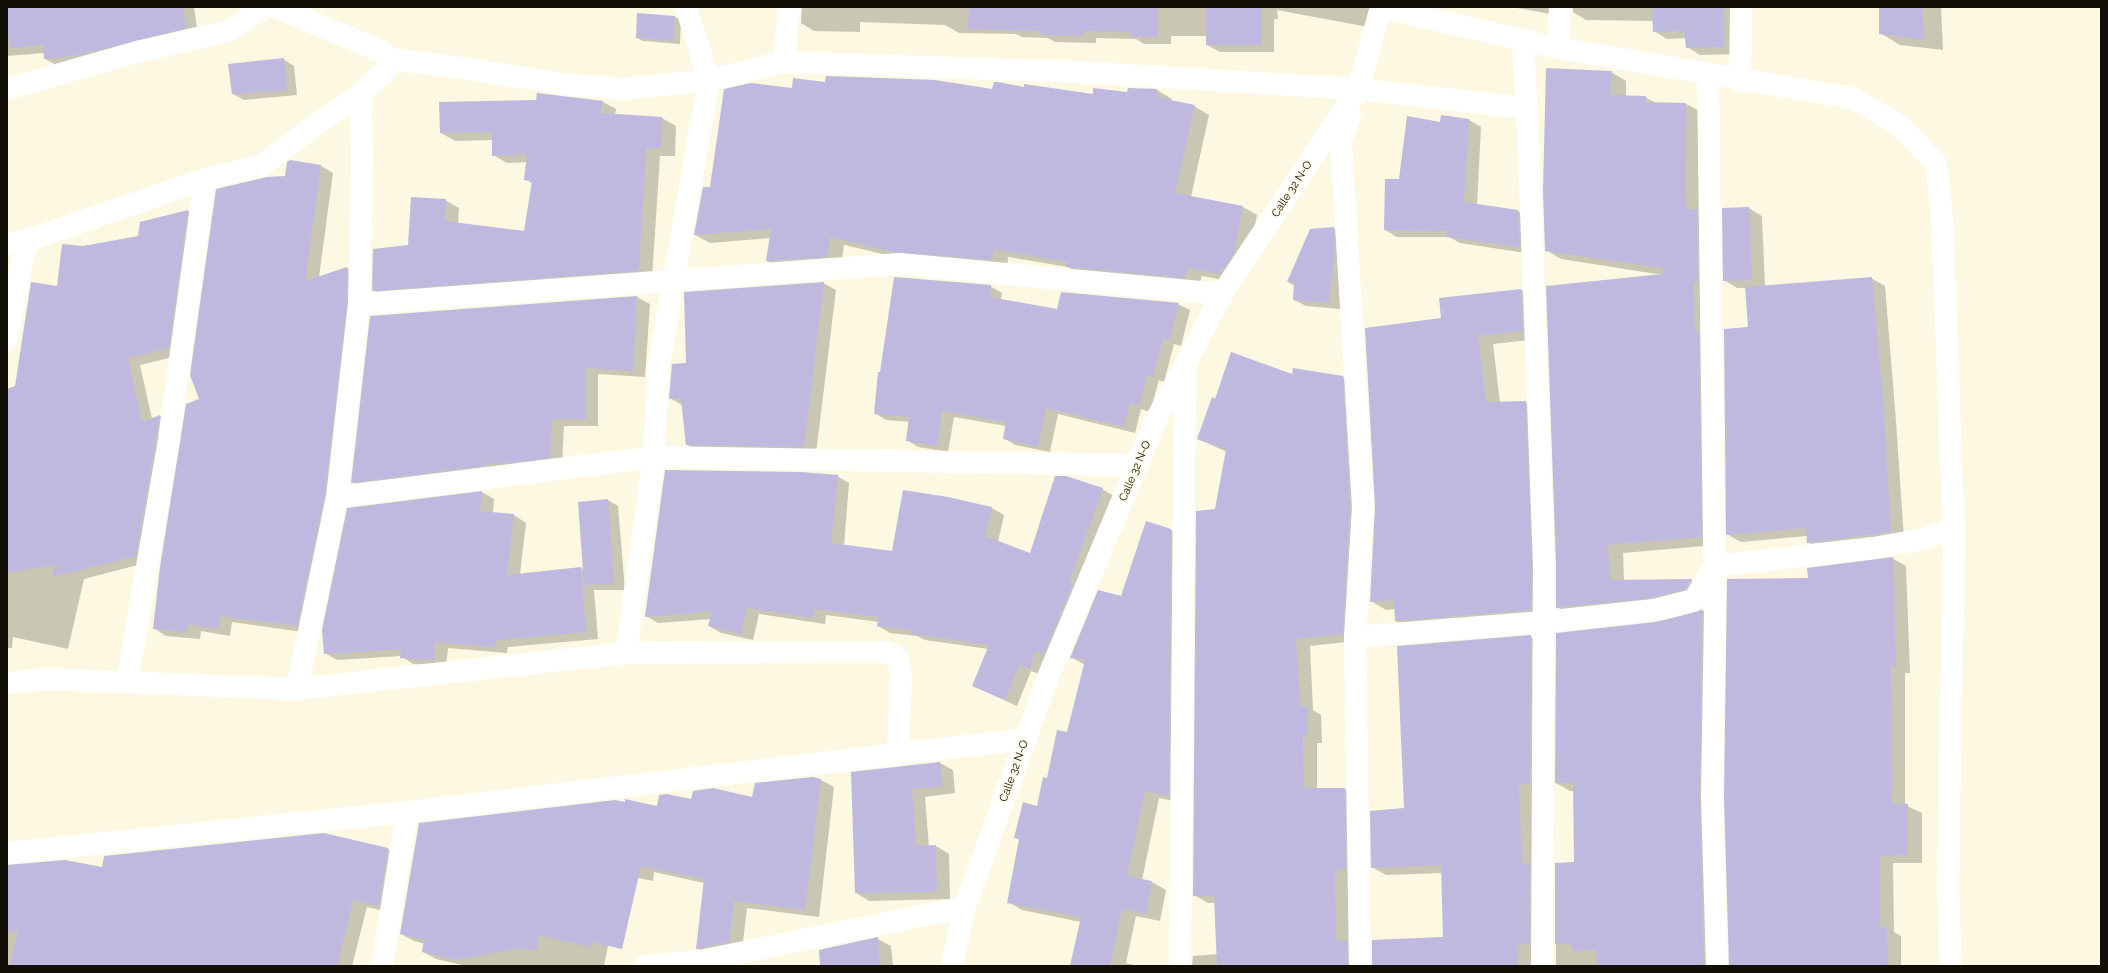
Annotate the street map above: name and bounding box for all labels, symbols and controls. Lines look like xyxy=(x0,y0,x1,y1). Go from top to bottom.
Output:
street label: Calle 32 N-O xyxy=(1269,158,1315,220)
street label: Calle 32 N-O xyxy=(1116,439,1154,503)
street label: Calle 32 N-O xyxy=(997,738,1031,804)

